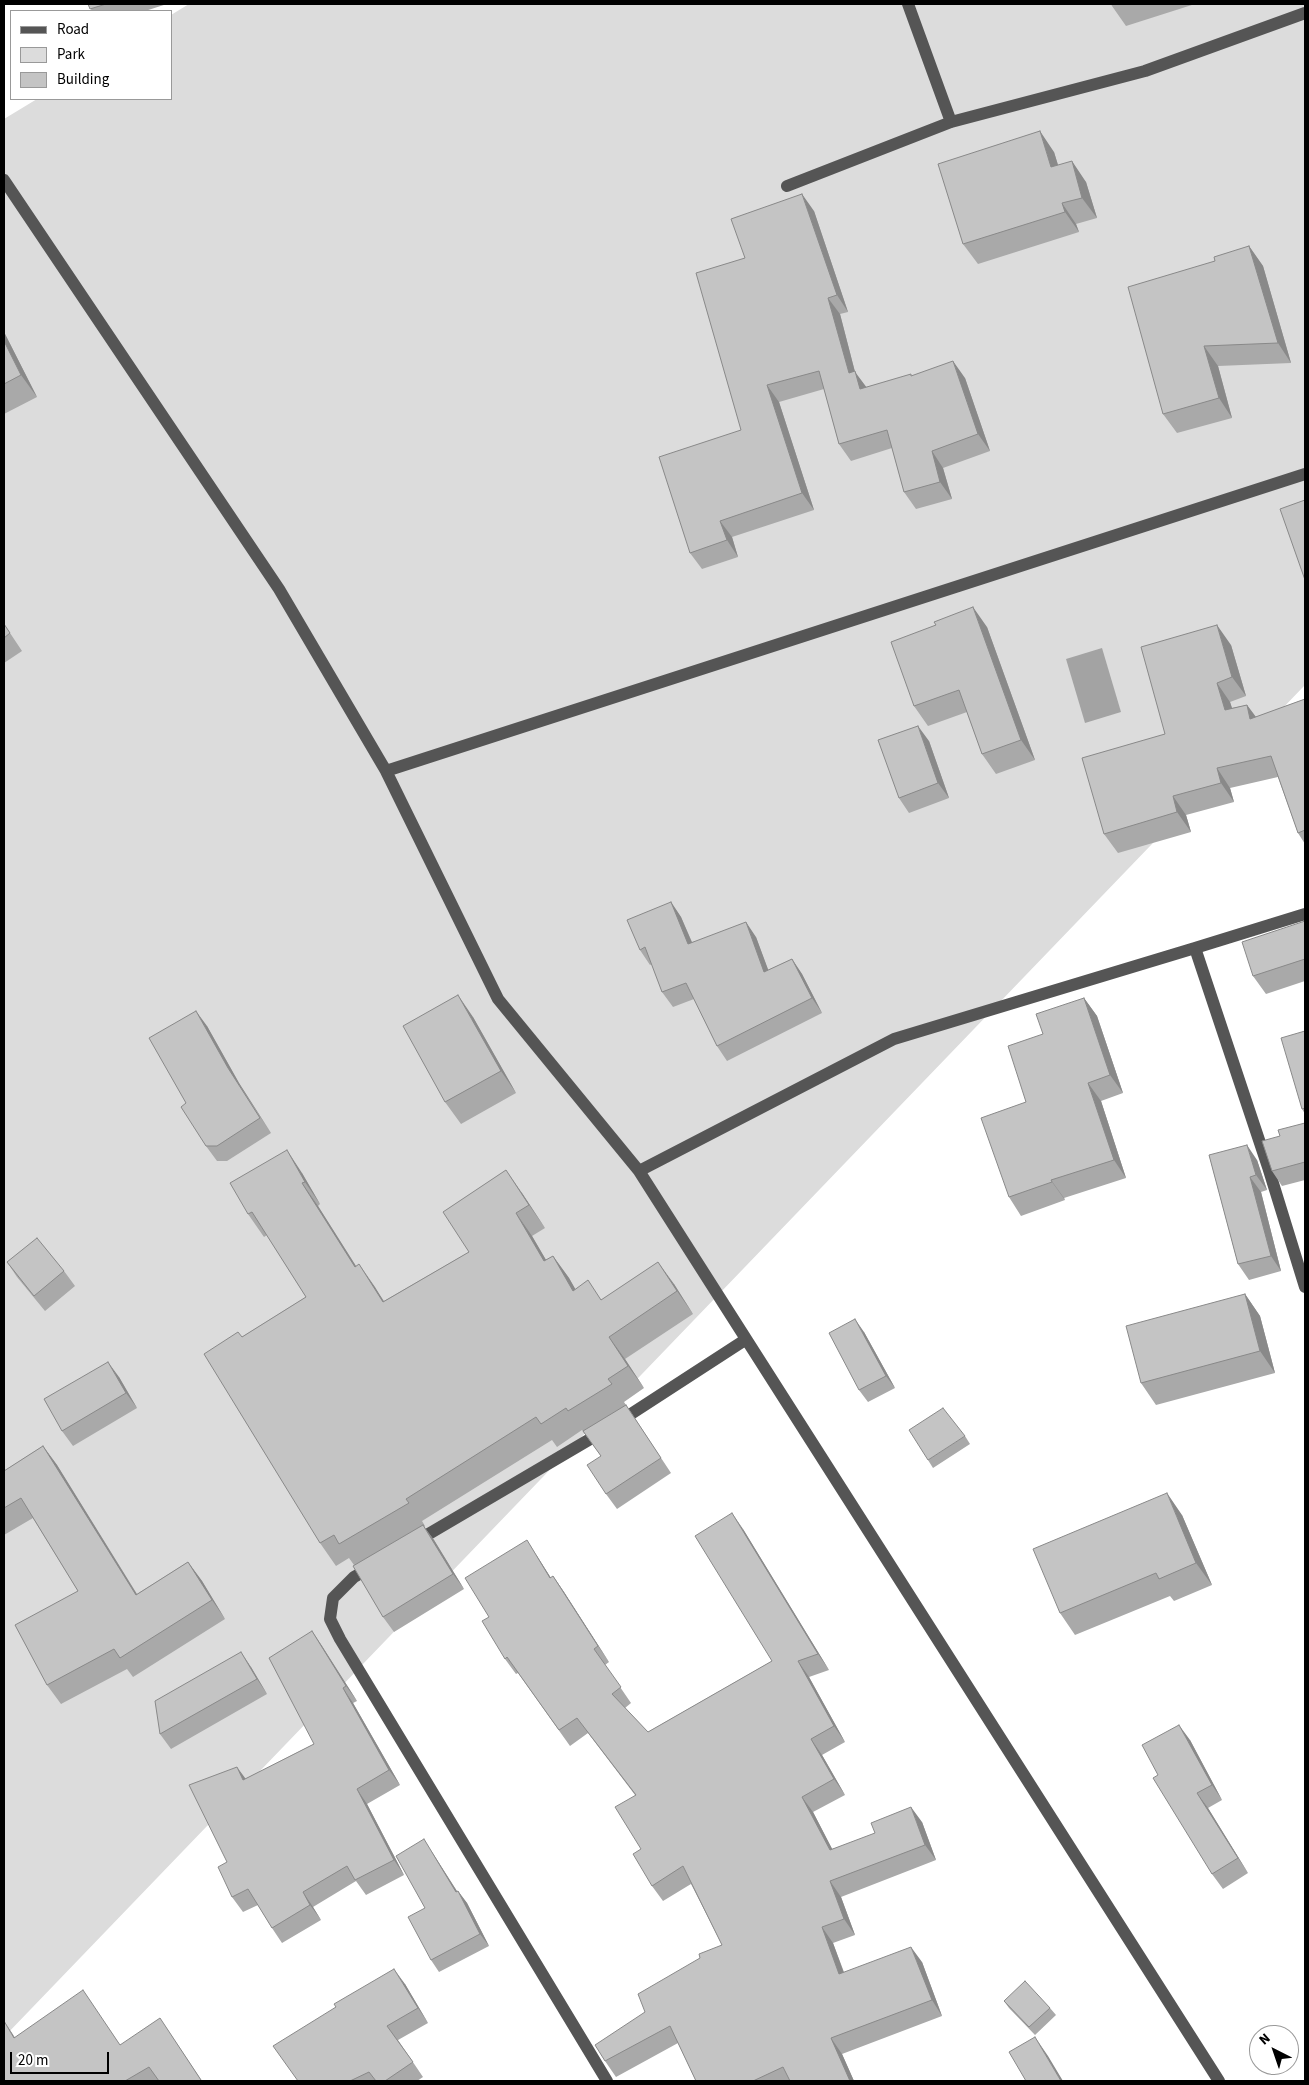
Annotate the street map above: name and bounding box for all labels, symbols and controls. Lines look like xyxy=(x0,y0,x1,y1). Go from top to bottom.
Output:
legend xyxy=(10,10,172,100)
text: Road xyxy=(57,19,89,40)
text: Park xyxy=(57,44,85,65)
text: Building xyxy=(57,69,109,90)
north arrow xyxy=(1249,2025,1299,2075)
text: N xyxy=(1255,2029,1275,2050)
scale bar xyxy=(12,2042,111,2074)
text: 20 m xyxy=(18,2050,48,2071)

